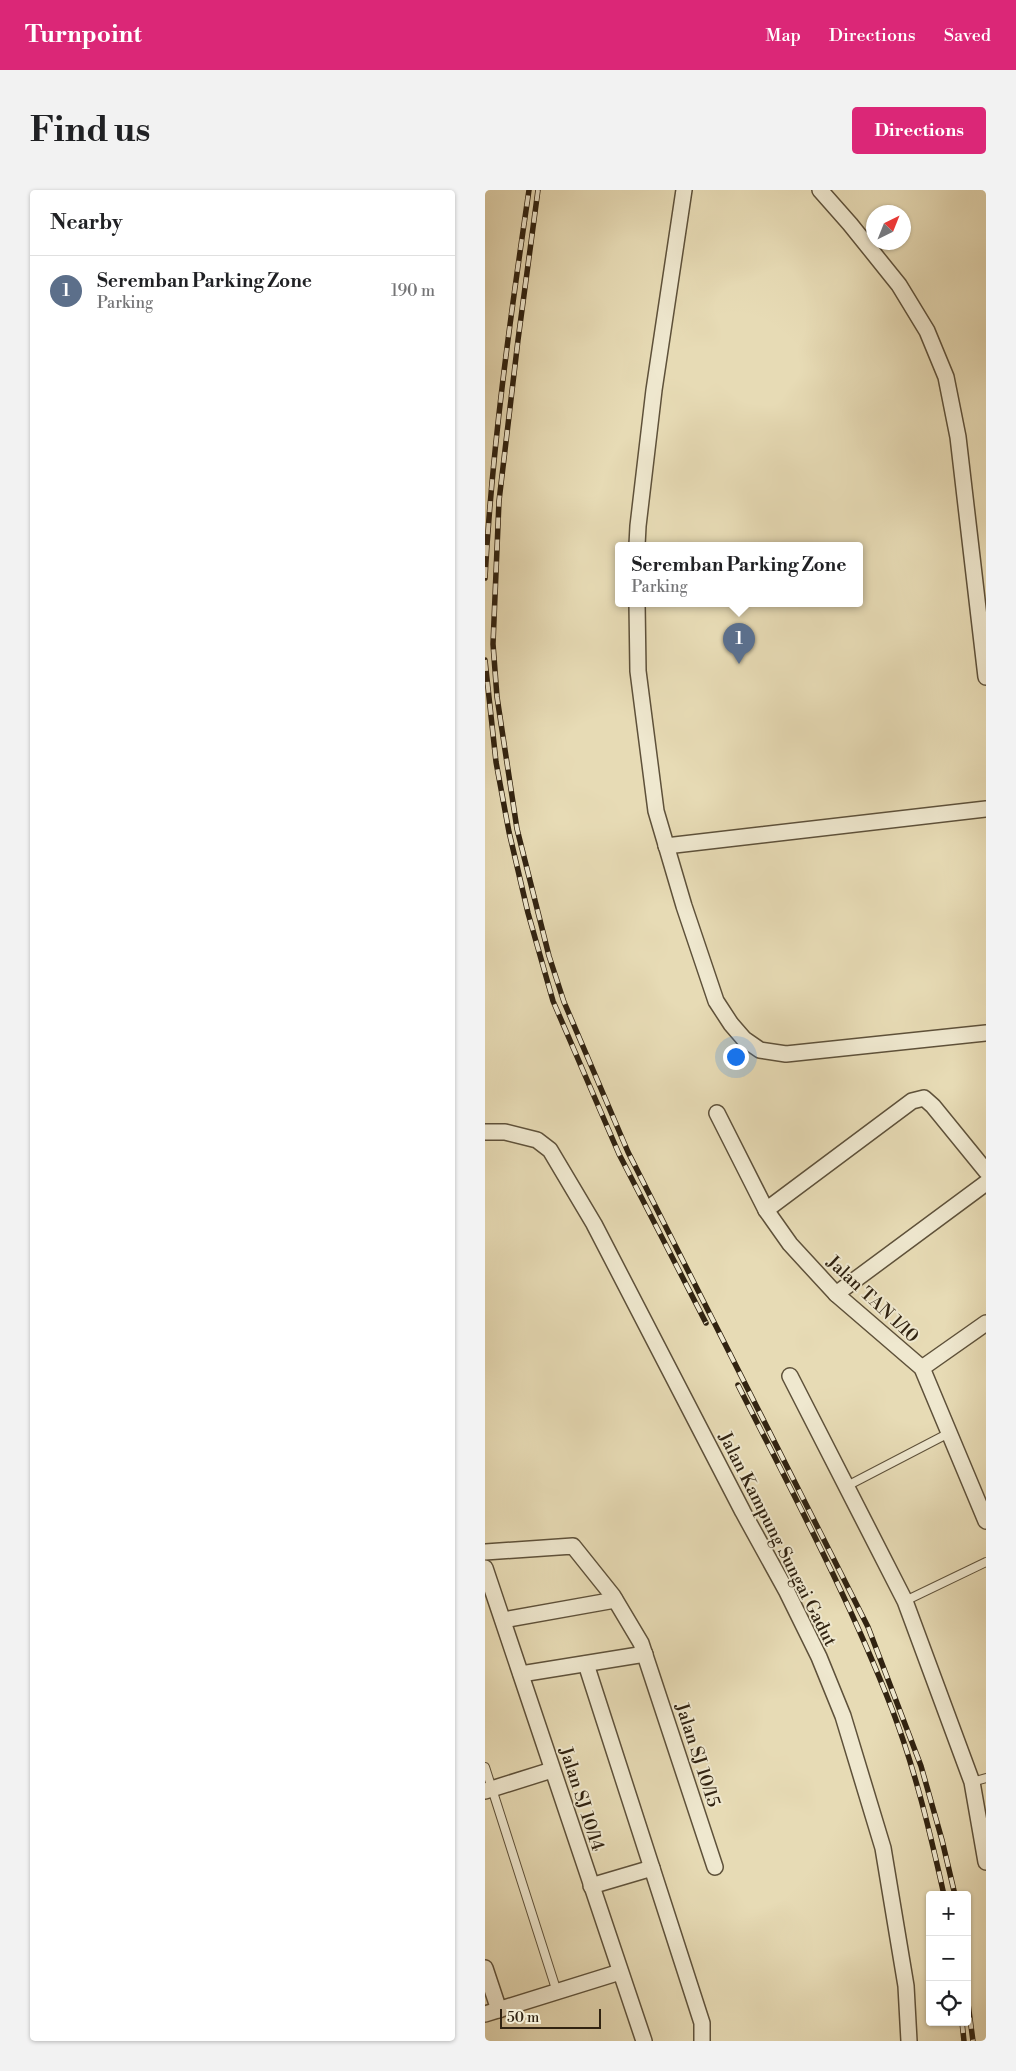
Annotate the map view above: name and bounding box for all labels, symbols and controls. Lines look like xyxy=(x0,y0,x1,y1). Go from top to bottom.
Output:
text: Turnpoint xyxy=(25,20,142,50)
text: Map xyxy=(765,24,801,47)
text: Directions xyxy=(829,24,916,47)
text: Saved xyxy=(944,24,991,47)
button: Directions xyxy=(852,107,986,154)
text: Find us xyxy=(30,109,150,152)
north arrow xyxy=(866,205,911,250)
text: Nearby xyxy=(50,210,123,236)
text: Seremban Parking Zone xyxy=(97,269,312,293)
text: 1 xyxy=(62,281,70,301)
text: 190 m xyxy=(391,281,435,301)
text: Parking xyxy=(97,293,153,313)
popup xyxy=(615,542,863,607)
text: Seremban Parking Zone xyxy=(631,553,847,577)
text: Parking xyxy=(631,577,688,597)
pin: 1 xyxy=(723,623,755,664)
your location xyxy=(723,1044,749,1070)
street label: Jalan TAN 1/10 xyxy=(821,1250,924,1348)
street label: Jalan Kampung Sungai Gadut xyxy=(713,1427,842,1651)
street label: Jalan SJ 10/15 xyxy=(670,1699,725,1810)
street label: Jalan SJ 10/14 xyxy=(554,1743,609,1854)
map controls xyxy=(926,1891,971,2026)
button: + xyxy=(926,1891,971,1936)
button: − xyxy=(926,1936,971,1981)
button: locate xyxy=(926,1981,971,2026)
scale bar xyxy=(500,2006,601,2029)
text: 50 m xyxy=(507,2009,539,2027)

